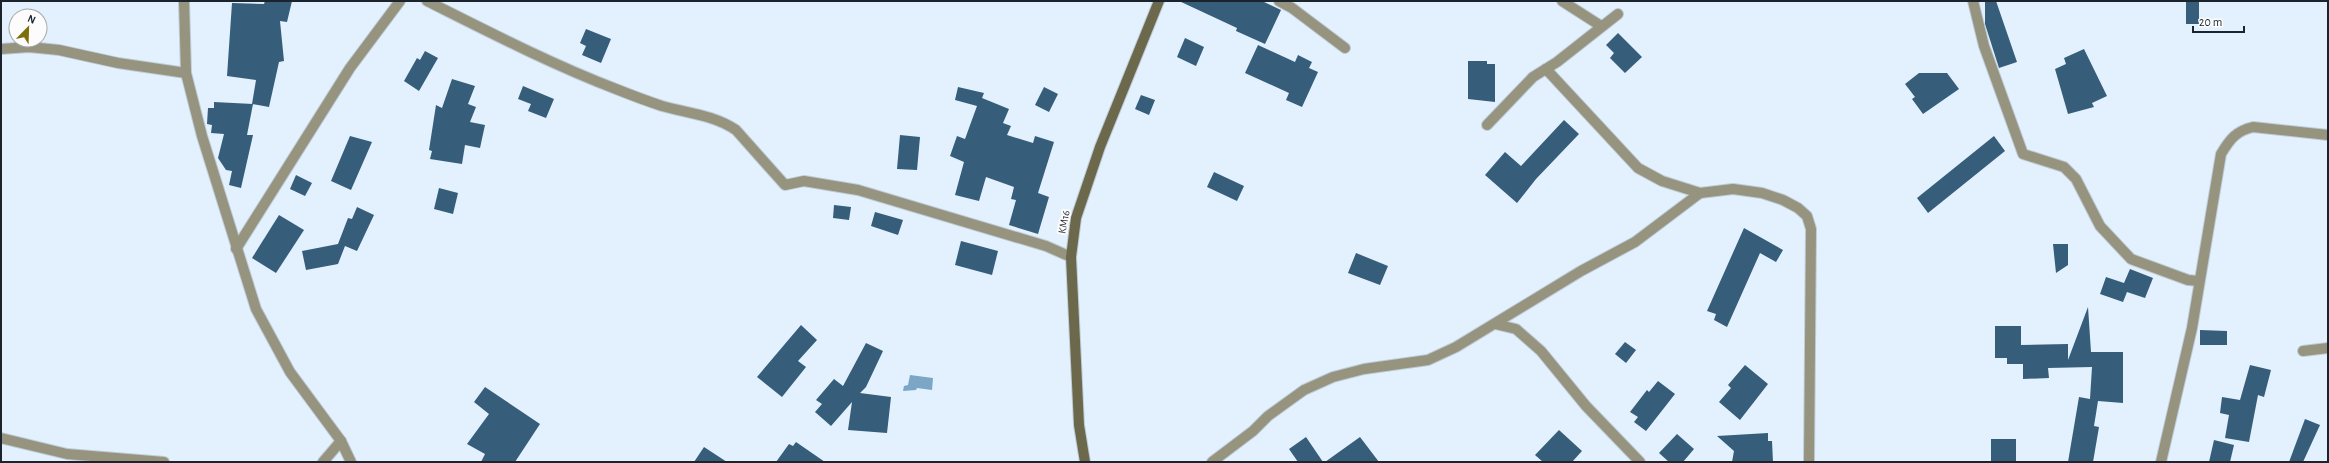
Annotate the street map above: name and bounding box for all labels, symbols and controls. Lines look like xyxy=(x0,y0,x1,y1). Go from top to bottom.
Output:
north arrow xyxy=(8,8,48,48)
scale bar xyxy=(2193,8,2244,34)
text: N xyxy=(26,13,37,26)
text: 20 m xyxy=(2199,16,2222,28)
street label: KM16 xyxy=(1056,209,1072,235)

